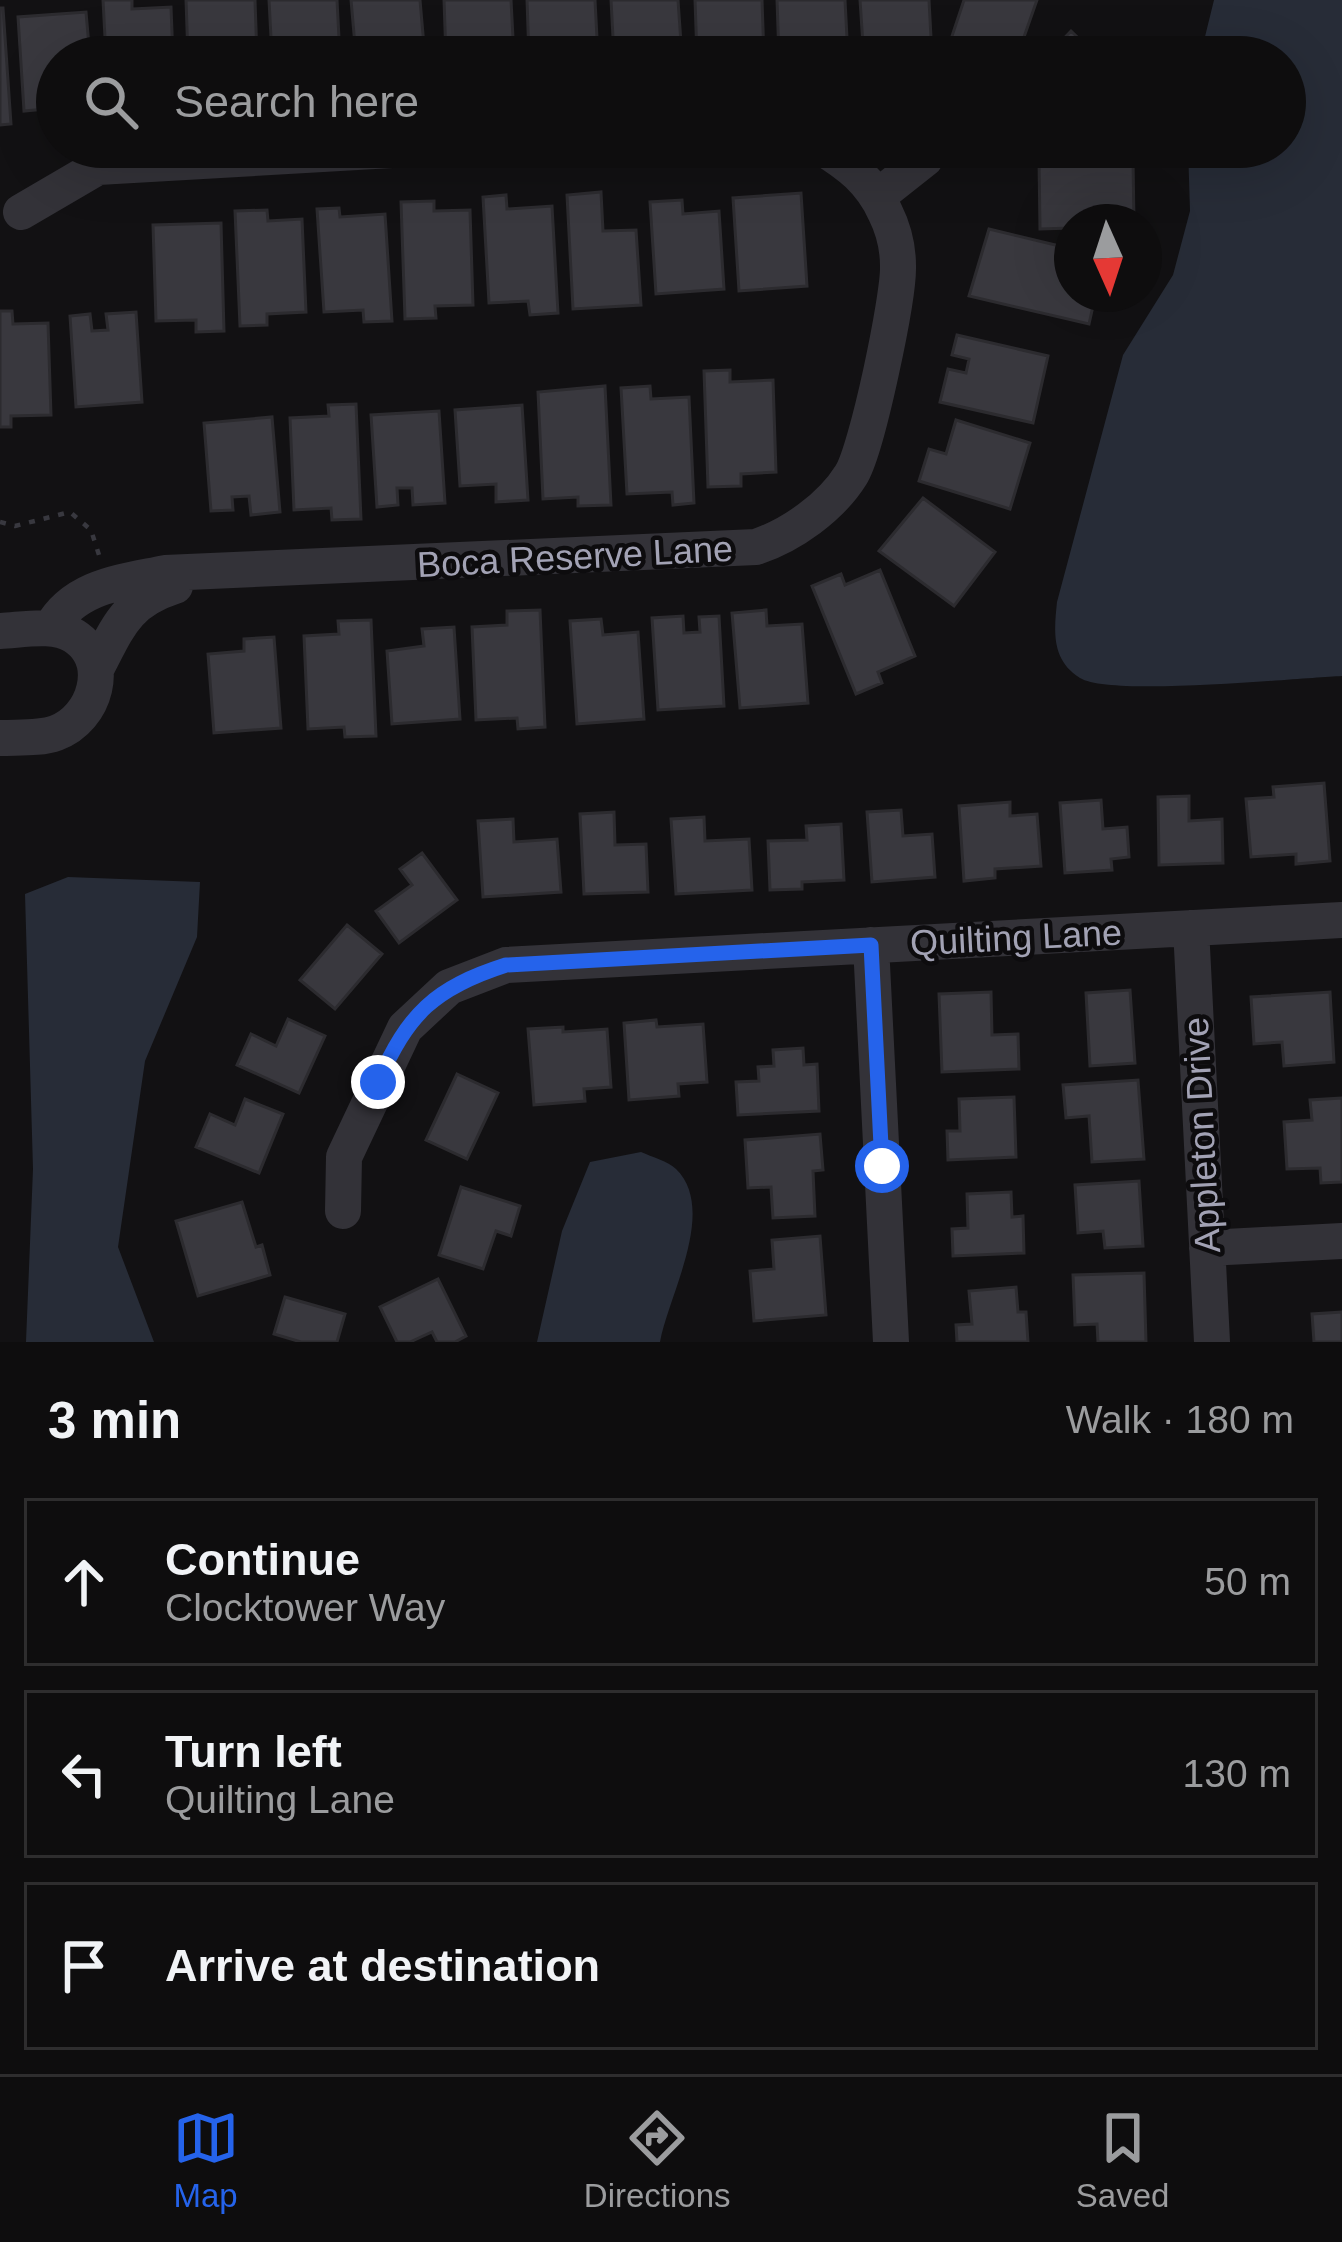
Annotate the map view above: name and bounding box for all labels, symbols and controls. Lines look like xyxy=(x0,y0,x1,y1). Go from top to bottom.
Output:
search box xyxy=(36,36,1306,168)
icon: search xyxy=(78,69,144,135)
text: Search here xyxy=(174,76,419,127)
north arrow xyxy=(1054,204,1162,312)
street label: Boca Reserve Lane xyxy=(416,528,734,585)
street label: Quilting Lane xyxy=(909,911,1123,964)
street label: Appleton Drive xyxy=(1175,1016,1228,1254)
route end xyxy=(351,1055,405,1109)
route start xyxy=(855,1139,909,1193)
text: 3 min xyxy=(48,1392,181,1449)
text: Walk · 180 m xyxy=(1066,1398,1294,1441)
text: Continue xyxy=(165,1534,360,1585)
icon: ahead xyxy=(51,1549,117,1615)
text: 50 m xyxy=(1204,1560,1291,1603)
text: Clocktower Way xyxy=(165,1586,445,1629)
text: Turn left xyxy=(165,1726,342,1777)
icon: left xyxy=(51,1741,117,1807)
text: 130 m xyxy=(1183,1752,1291,1795)
text: Quilting Lane xyxy=(165,1778,395,1821)
icon: arrive xyxy=(51,1933,117,1999)
text: Arrive at destination xyxy=(165,1940,600,1991)
tab: Map xyxy=(173,2105,239,2215)
tab: Directions xyxy=(584,2105,731,2215)
tab: Saved xyxy=(1076,2105,1169,2215)

